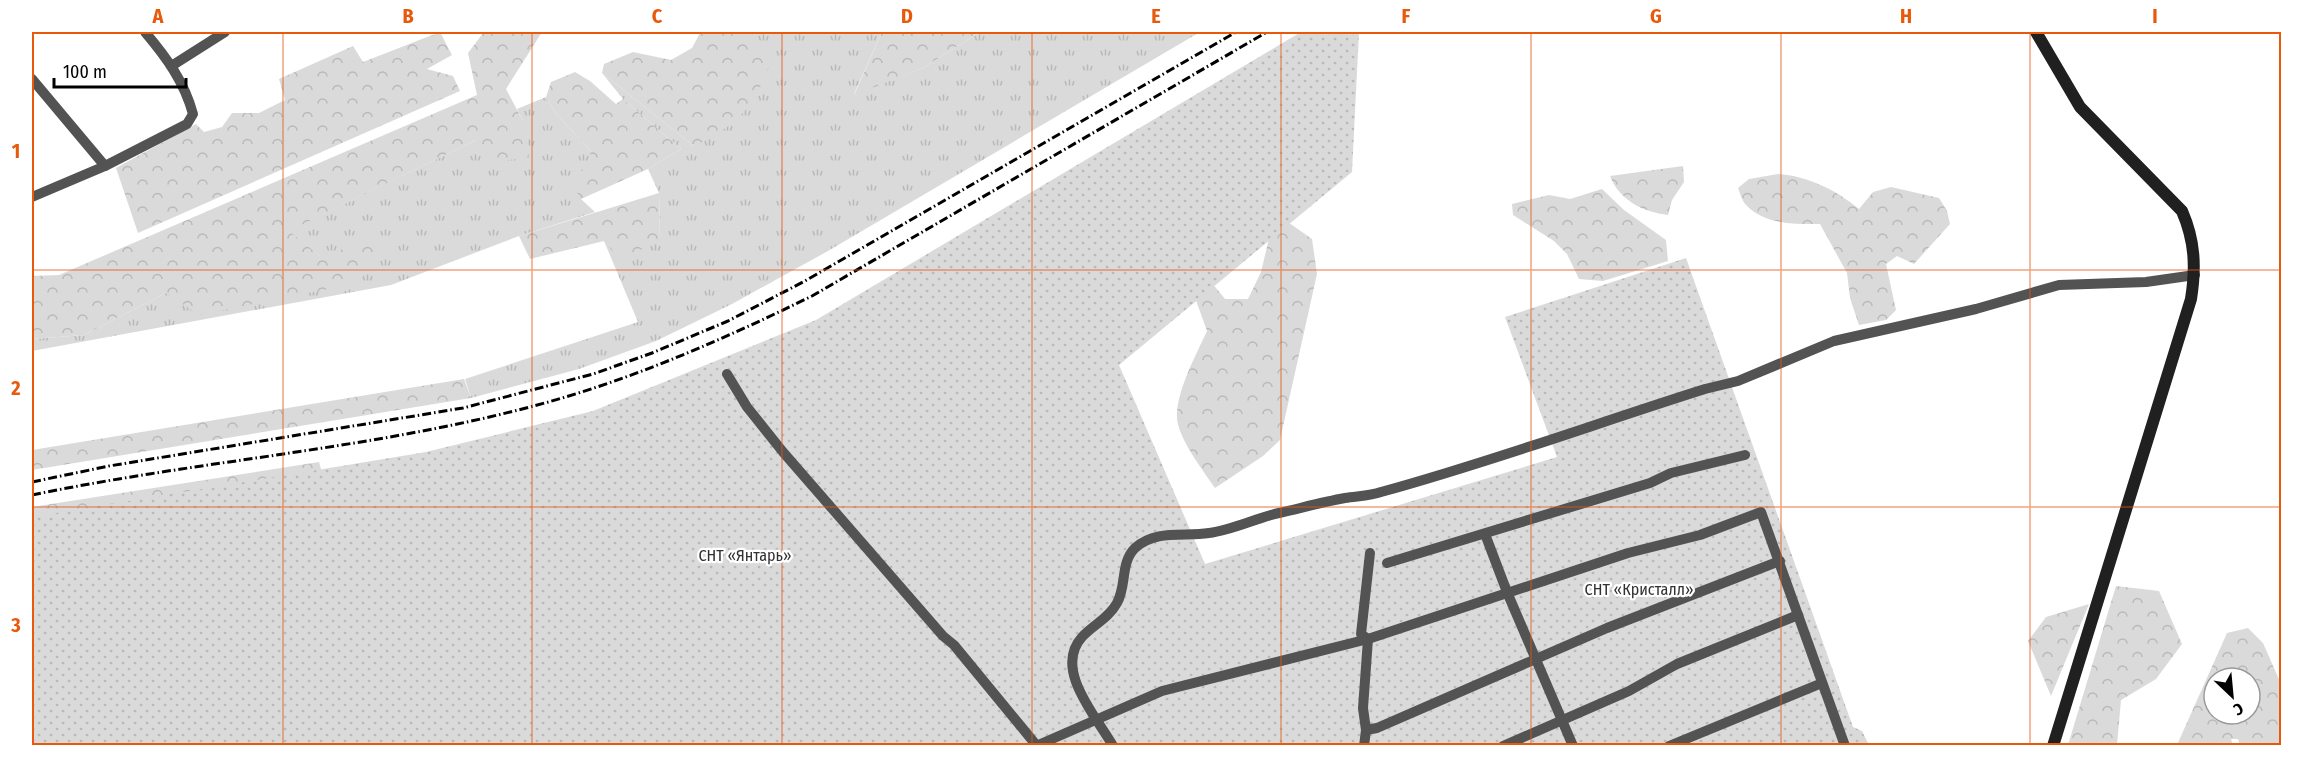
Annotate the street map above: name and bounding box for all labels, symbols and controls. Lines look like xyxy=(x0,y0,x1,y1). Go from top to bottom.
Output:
text: A xyxy=(152,4,165,28)
text: B xyxy=(402,4,414,28)
text: C xyxy=(652,4,663,28)
text: D xyxy=(901,4,913,28)
text: E xyxy=(1151,4,1161,28)
text: F xyxy=(1402,4,1411,28)
text: G xyxy=(1650,4,1662,28)
text: H xyxy=(1900,4,1912,28)
text: I xyxy=(2152,4,2158,28)
scale bar xyxy=(54,51,186,89)
text: 100 m xyxy=(63,61,107,83)
text: 1 xyxy=(12,139,20,163)
text: 2 xyxy=(10,376,21,400)
park label: СНТ «Янтарь» xyxy=(698,546,792,565)
park label: СНТ «Кристалл» xyxy=(1585,580,1693,599)
text: 3 xyxy=(10,613,21,637)
north arrow xyxy=(2202,666,2262,726)
text: С xyxy=(2230,699,2246,720)

